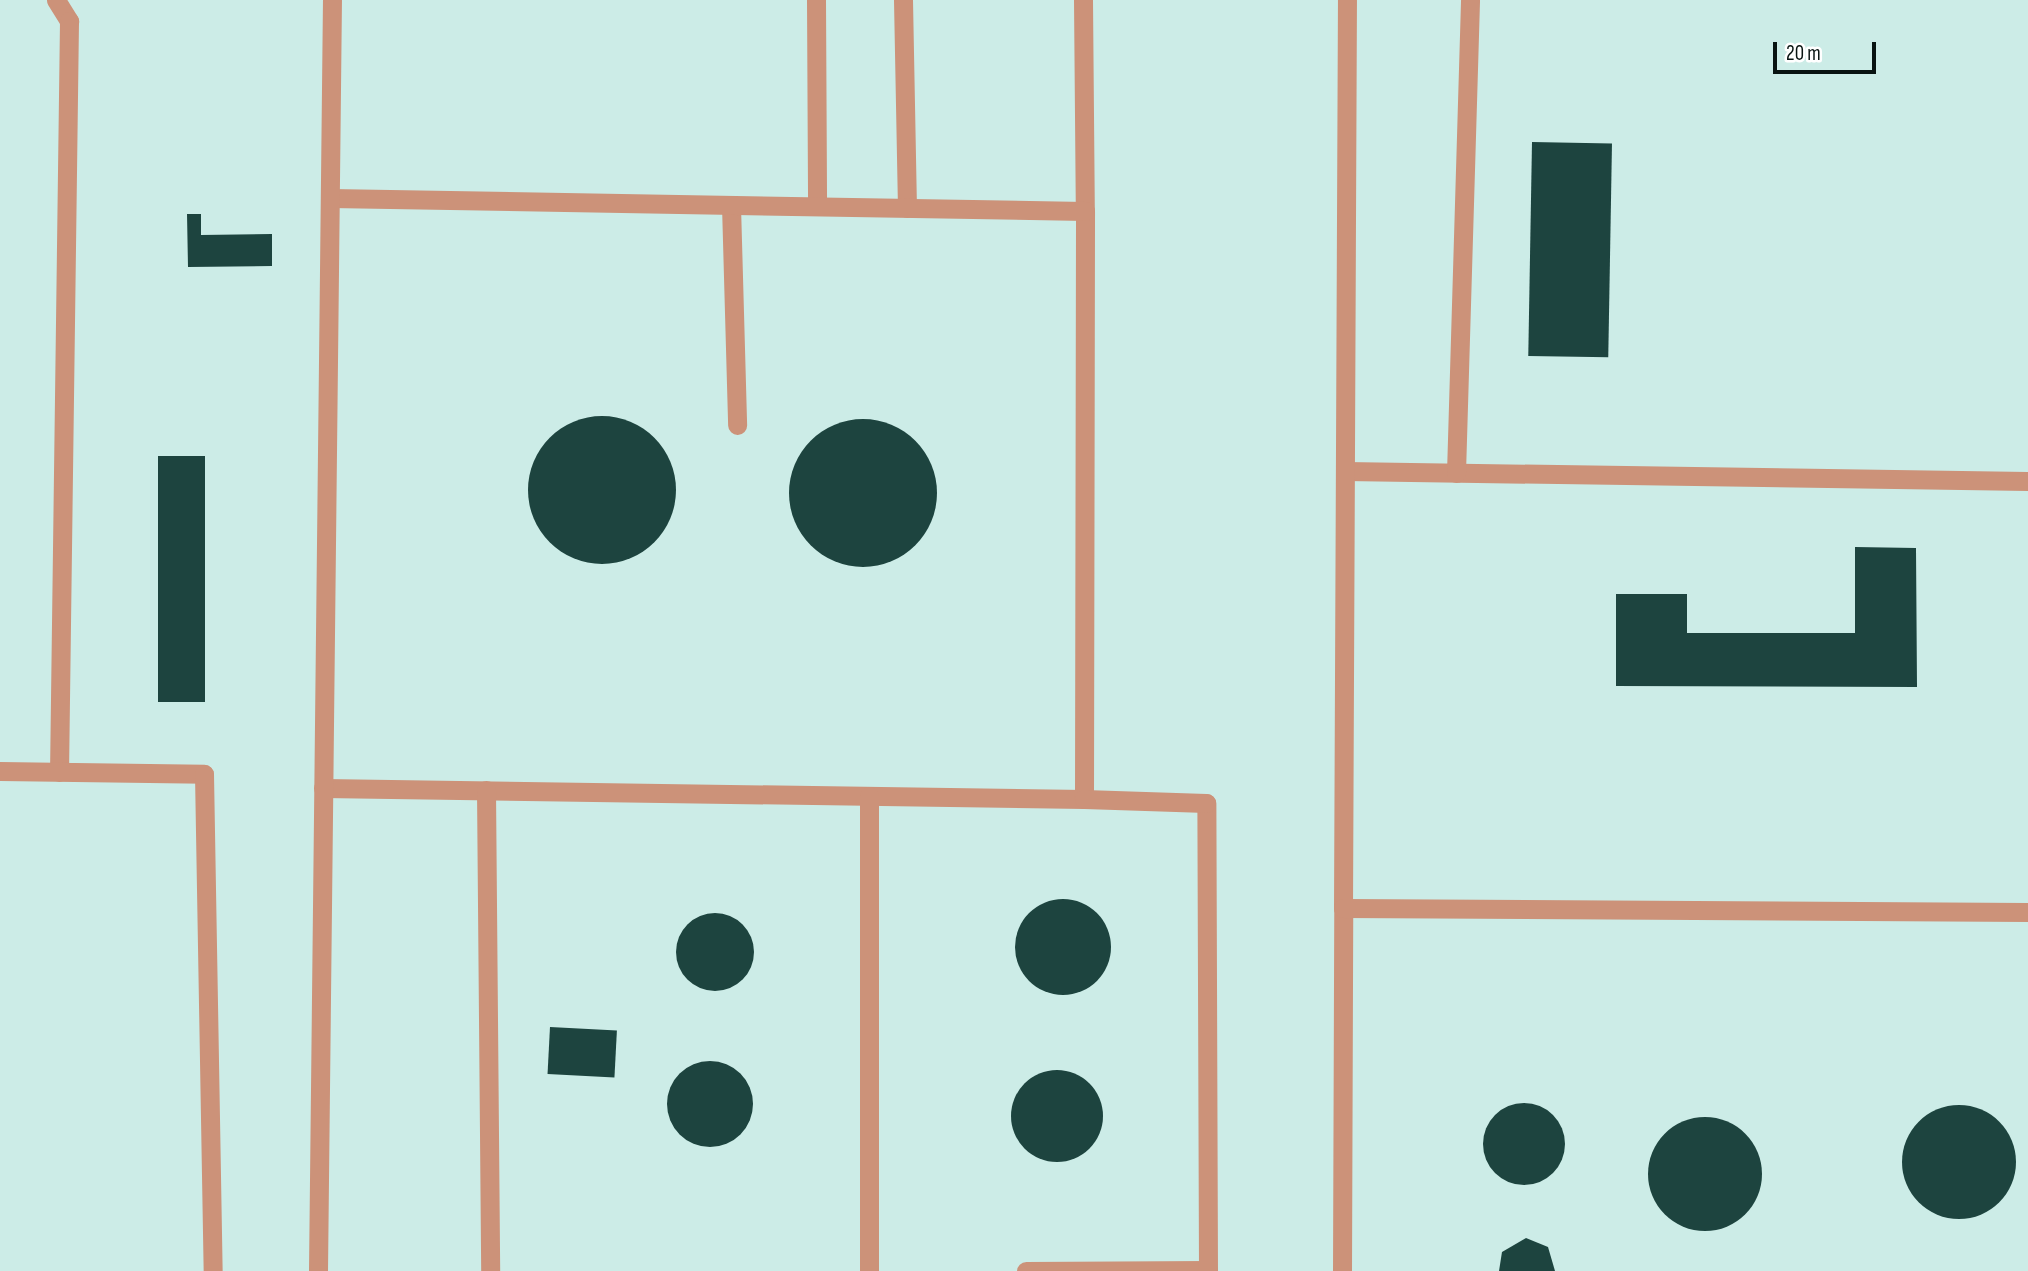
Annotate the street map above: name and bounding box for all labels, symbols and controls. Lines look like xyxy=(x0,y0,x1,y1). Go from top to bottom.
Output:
scale bar xyxy=(1776,28,1879,72)
text: 20 m xyxy=(1786,41,1821,66)

